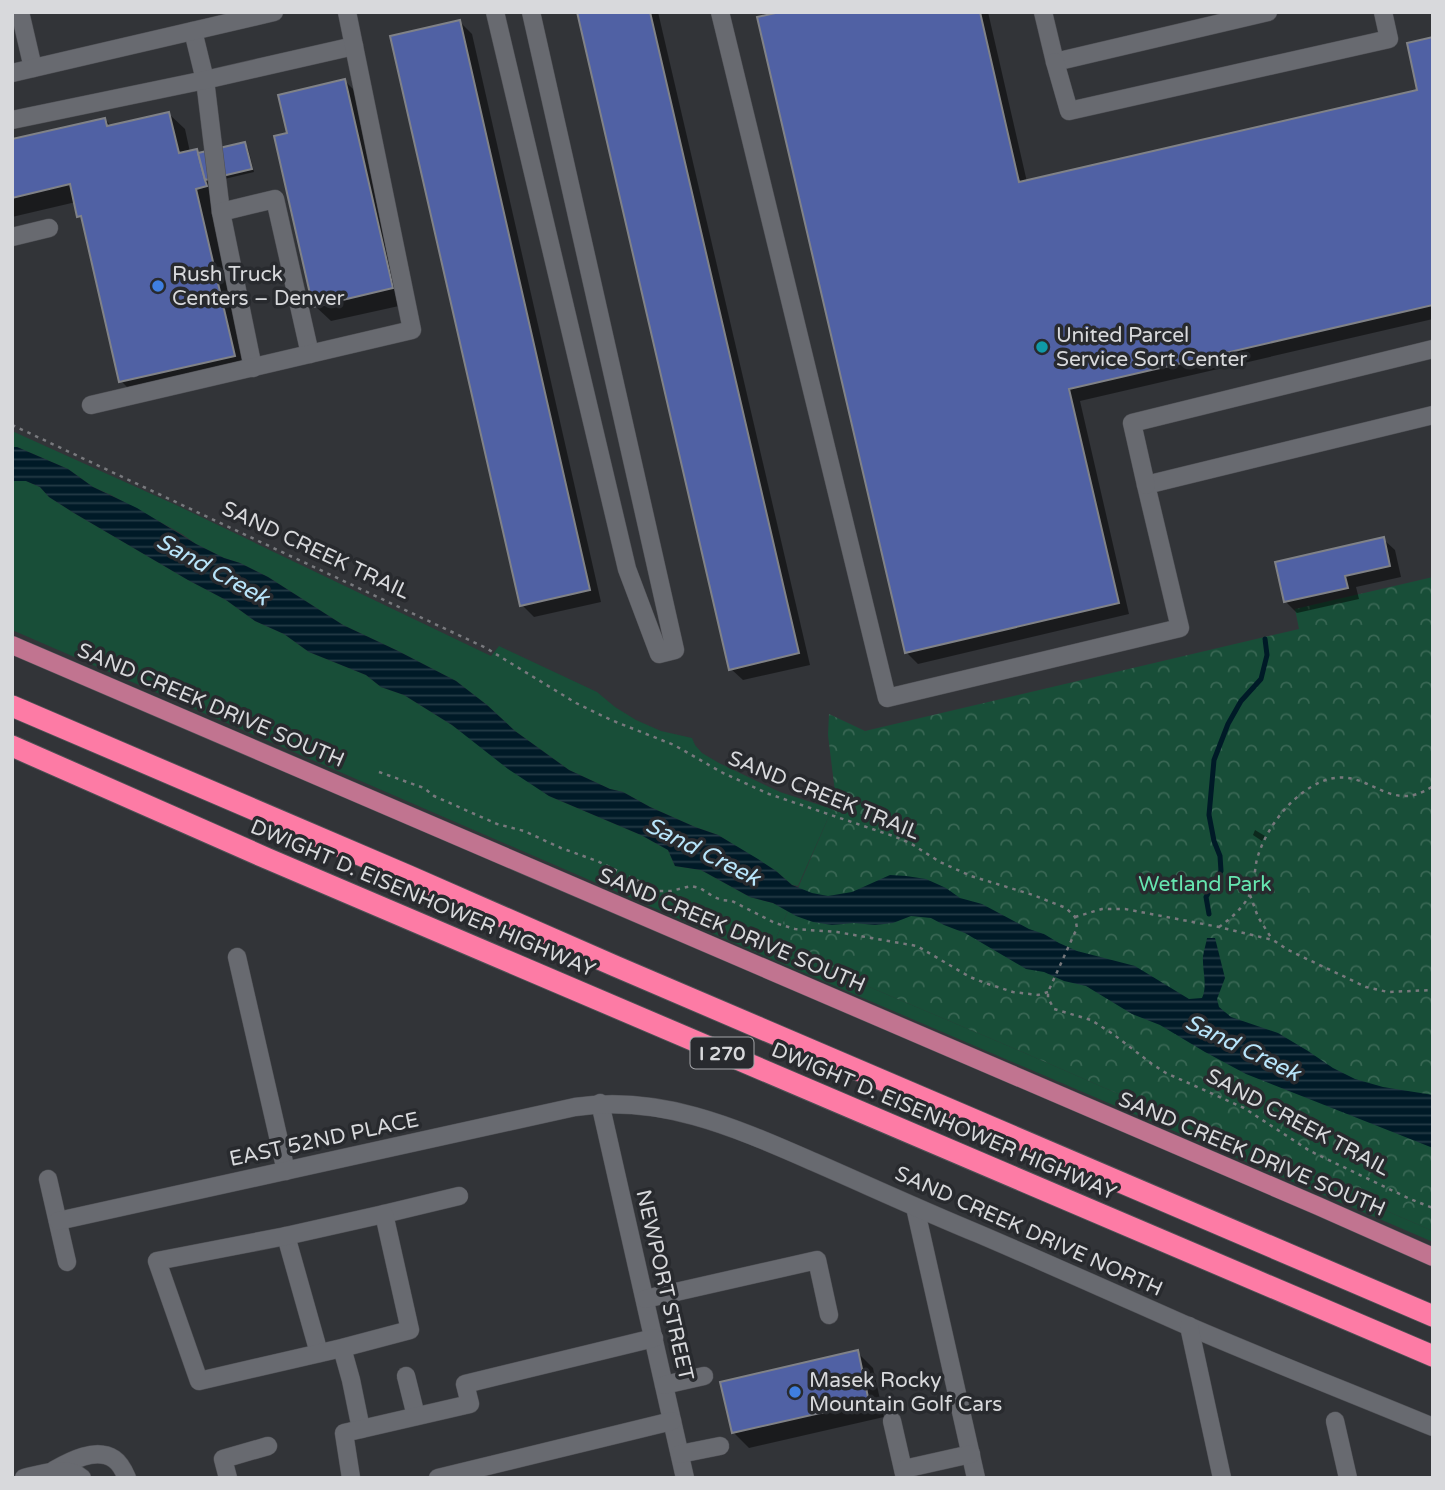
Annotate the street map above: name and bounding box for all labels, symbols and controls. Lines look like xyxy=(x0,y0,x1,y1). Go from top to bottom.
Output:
place label: Rush Truck Centers – Denver xyxy=(172,262,345,311)
marker: Rush Truck Centers – Denver xyxy=(150,278,166,294)
place label: United Parcel Service Sort Center xyxy=(1056,323,1247,372)
marker: United Parcel Service Sort Center xyxy=(1034,339,1050,355)
street label: SAND CREEK TRAIL xyxy=(218,496,414,605)
water label: Sand Creek xyxy=(151,527,275,613)
street label: SAND CREEK DRIVE SOUTH xyxy=(74,638,348,773)
street label: SAND CREEK TRAIL xyxy=(725,746,923,845)
water label: Sand Creek xyxy=(641,811,766,893)
street label: DWIGHT D. EISENHOWER HIGHWAY xyxy=(247,814,599,983)
street label: SAND CREEK DRIVE SOUTH xyxy=(595,863,869,998)
park label: Wetland Park xyxy=(1138,872,1272,897)
water label: Sand Creek xyxy=(1180,1008,1306,1088)
road number: I 270 xyxy=(690,1037,754,1068)
street label: DWIGHT D. EISENHOWER HIGHWAY xyxy=(768,1037,1120,1206)
street label: SAND CREEK TRAIL xyxy=(1202,1064,1394,1181)
street label: SAND CREEK DRIVE SOUTH xyxy=(1115,1087,1389,1222)
street label: EAST 52ND PLACE xyxy=(227,1107,421,1172)
street label: SAND CREEK DRIVE NORTH xyxy=(891,1161,1166,1302)
street label: NEWPORT STREET xyxy=(630,1187,699,1383)
place label: Masek Rocky Mountain Golf Cars xyxy=(809,1368,1002,1417)
marker: Masek Rocky Mountain Golf Cars xyxy=(787,1384,803,1400)

